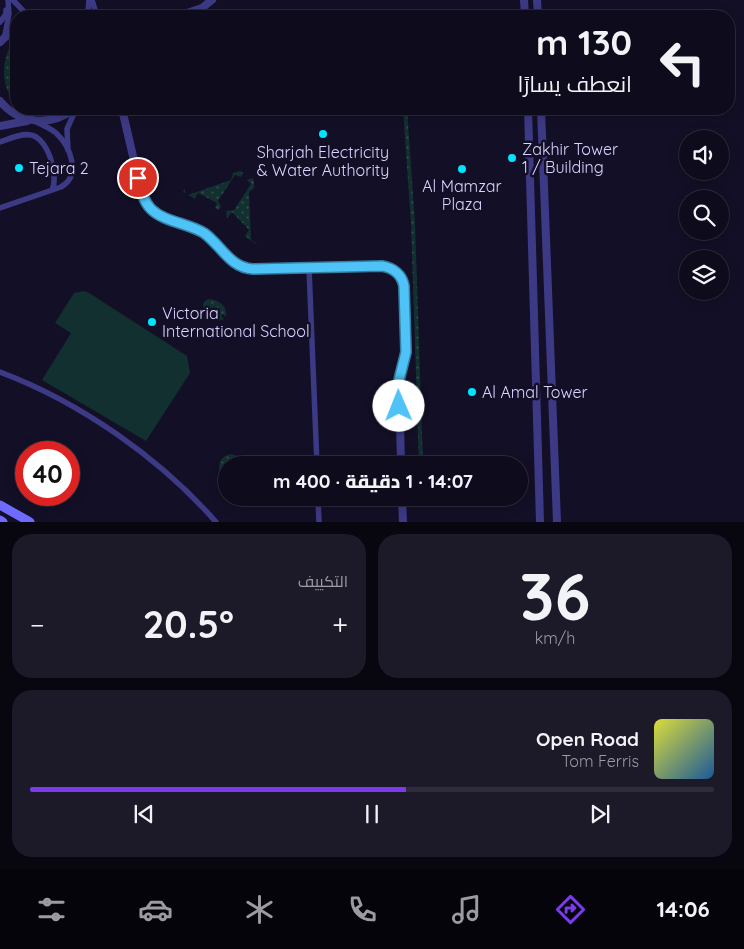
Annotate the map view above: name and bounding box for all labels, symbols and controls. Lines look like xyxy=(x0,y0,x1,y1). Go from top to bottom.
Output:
text: 130 m xyxy=(536,20,632,64)
icon: left xyxy=(650,30,715,95)
text: انعطف يسارًا xyxy=(518,70,632,98)
marker: Sharjah Electricity & Water Authority xyxy=(317,128,329,140)
map controls xyxy=(679,130,729,300)
button: sound xyxy=(679,130,729,180)
place label: Zakhir Tower 1 / Building xyxy=(522,139,618,177)
place label: Sharjah Electricity & Water Authority xyxy=(257,142,389,180)
marker: Zakhir Tower 1 / Building xyxy=(506,152,518,164)
pin xyxy=(117,157,159,199)
place label: Tejara 2 xyxy=(29,158,89,178)
marker: Tejara 2 xyxy=(13,162,25,174)
marker: Al Mamzar Plaza xyxy=(456,163,468,175)
icon: arrive xyxy=(124,164,152,192)
place label: Al Mamzar Plaza xyxy=(422,176,502,214)
button: search xyxy=(679,190,729,240)
button: layers xyxy=(679,250,729,300)
place label: Victoria International School xyxy=(162,303,310,341)
marker: Victoria International School xyxy=(146,316,158,328)
position arrow xyxy=(372,379,424,431)
place label: Al Amal Tower xyxy=(482,382,588,402)
marker: Al Amal Tower xyxy=(466,386,478,398)
speed limit sign: 40 xyxy=(15,441,80,506)
text: 14:07 · 1 دقيقة · 400 m xyxy=(273,469,473,493)
text: 36 xyxy=(520,555,590,636)
text: التكييف xyxy=(298,571,348,591)
text: 20.5° xyxy=(143,600,234,648)
text: − xyxy=(30,607,45,642)
text: + xyxy=(332,607,348,642)
text: km/h xyxy=(535,628,575,648)
text: Open Road xyxy=(536,727,639,751)
text: Tom Ferris xyxy=(562,751,639,771)
icon: previous xyxy=(130,800,158,828)
icon: pause xyxy=(358,800,386,828)
icon: next xyxy=(586,800,614,828)
icon: filters xyxy=(34,892,69,927)
icon: car xyxy=(138,892,173,927)
icon: climate xyxy=(242,892,277,927)
icon: phone xyxy=(345,892,380,927)
icon: music xyxy=(449,892,484,927)
icon: directions xyxy=(553,892,588,927)
text: 14:06 xyxy=(656,895,710,923)

